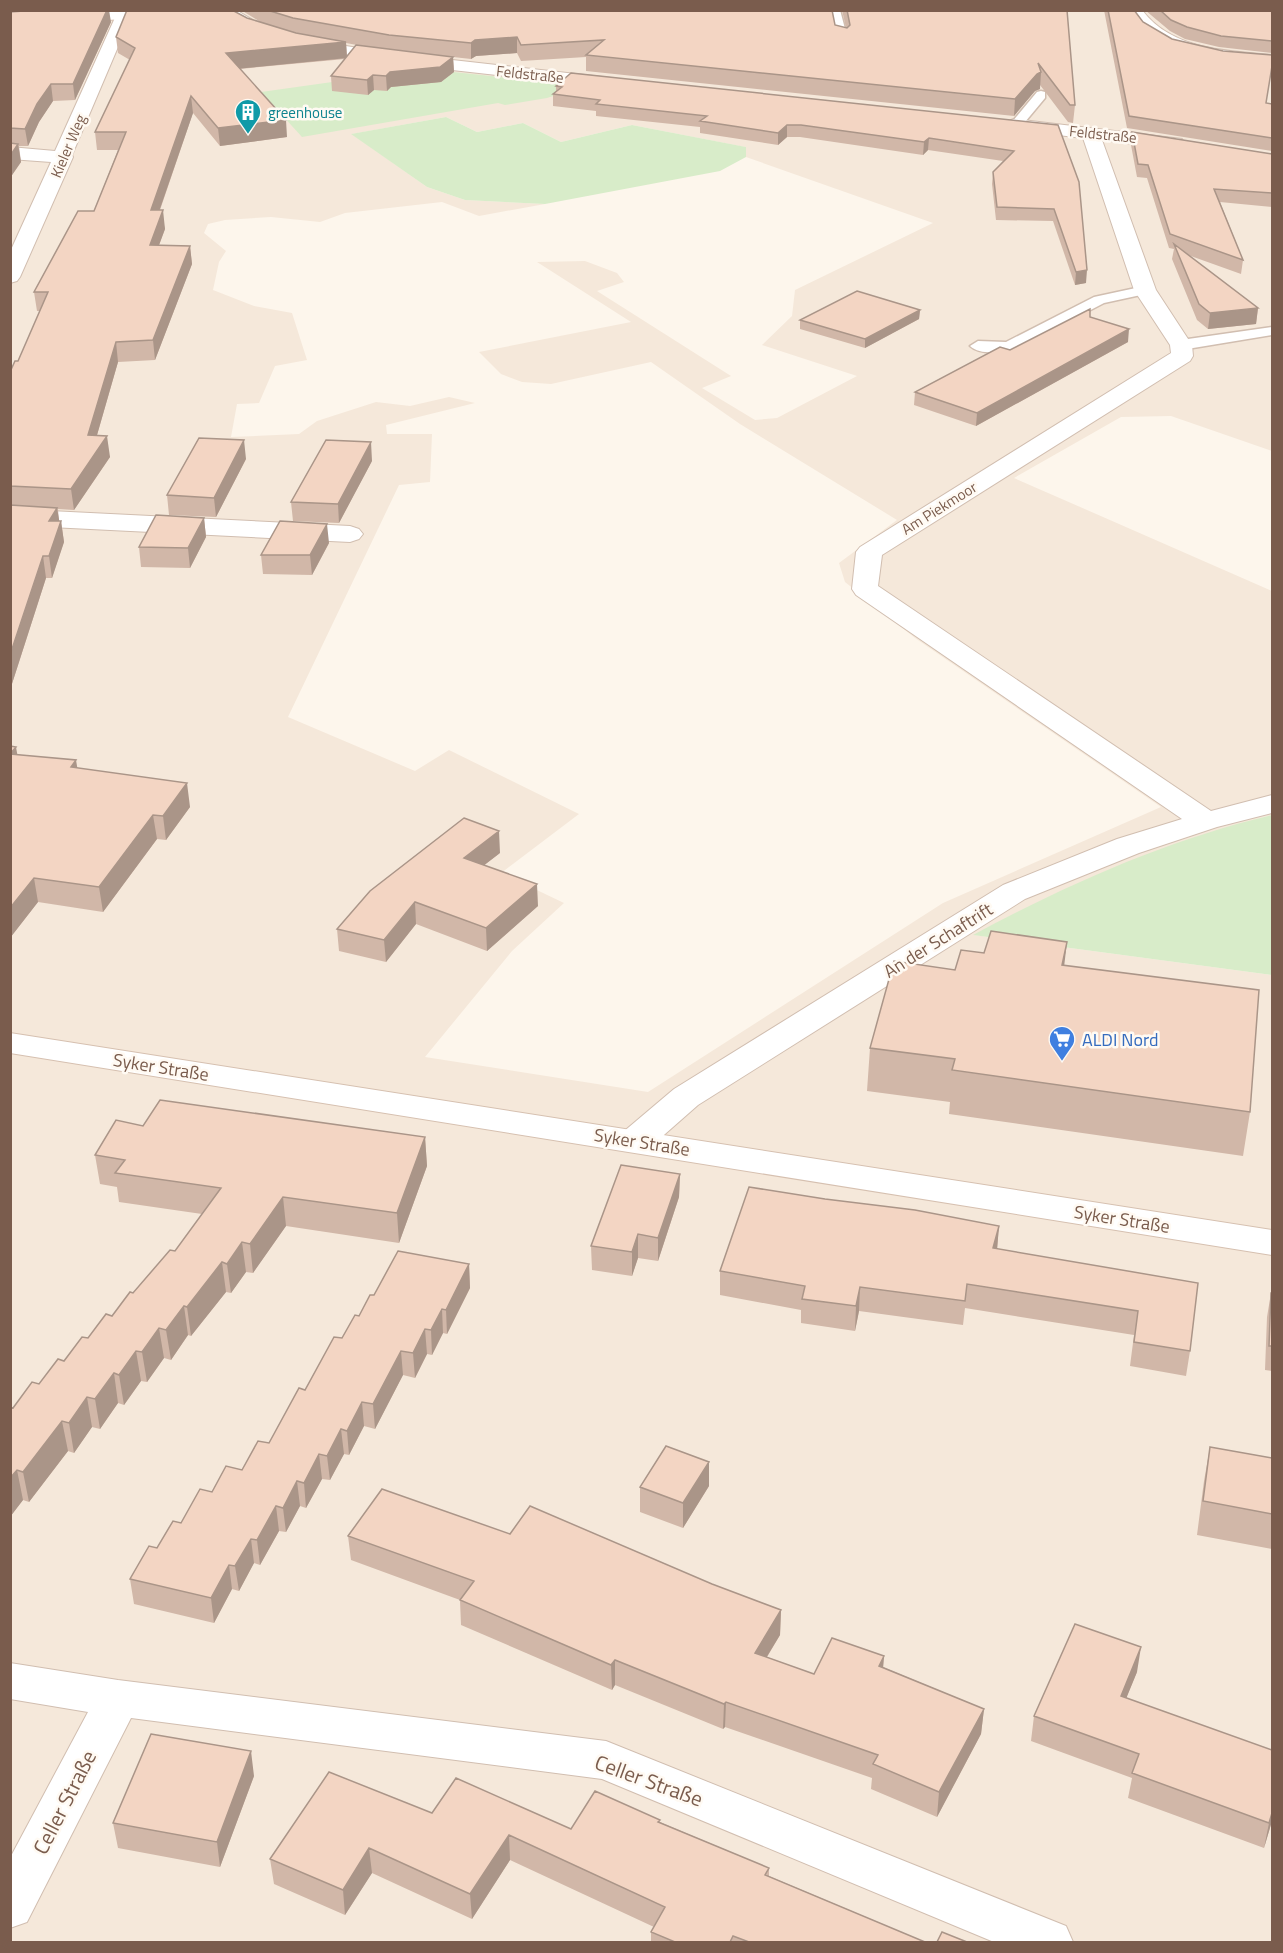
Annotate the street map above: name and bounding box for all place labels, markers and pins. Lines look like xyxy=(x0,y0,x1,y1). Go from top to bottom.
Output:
building icon: greenhouse xyxy=(233,97,263,135)
place label: greenhouse xyxy=(268,101,342,124)
supermarket icon: ALDI Nord xyxy=(1047,1024,1077,1062)
place label: ALDI Nord xyxy=(1082,1026,1158,1053)

